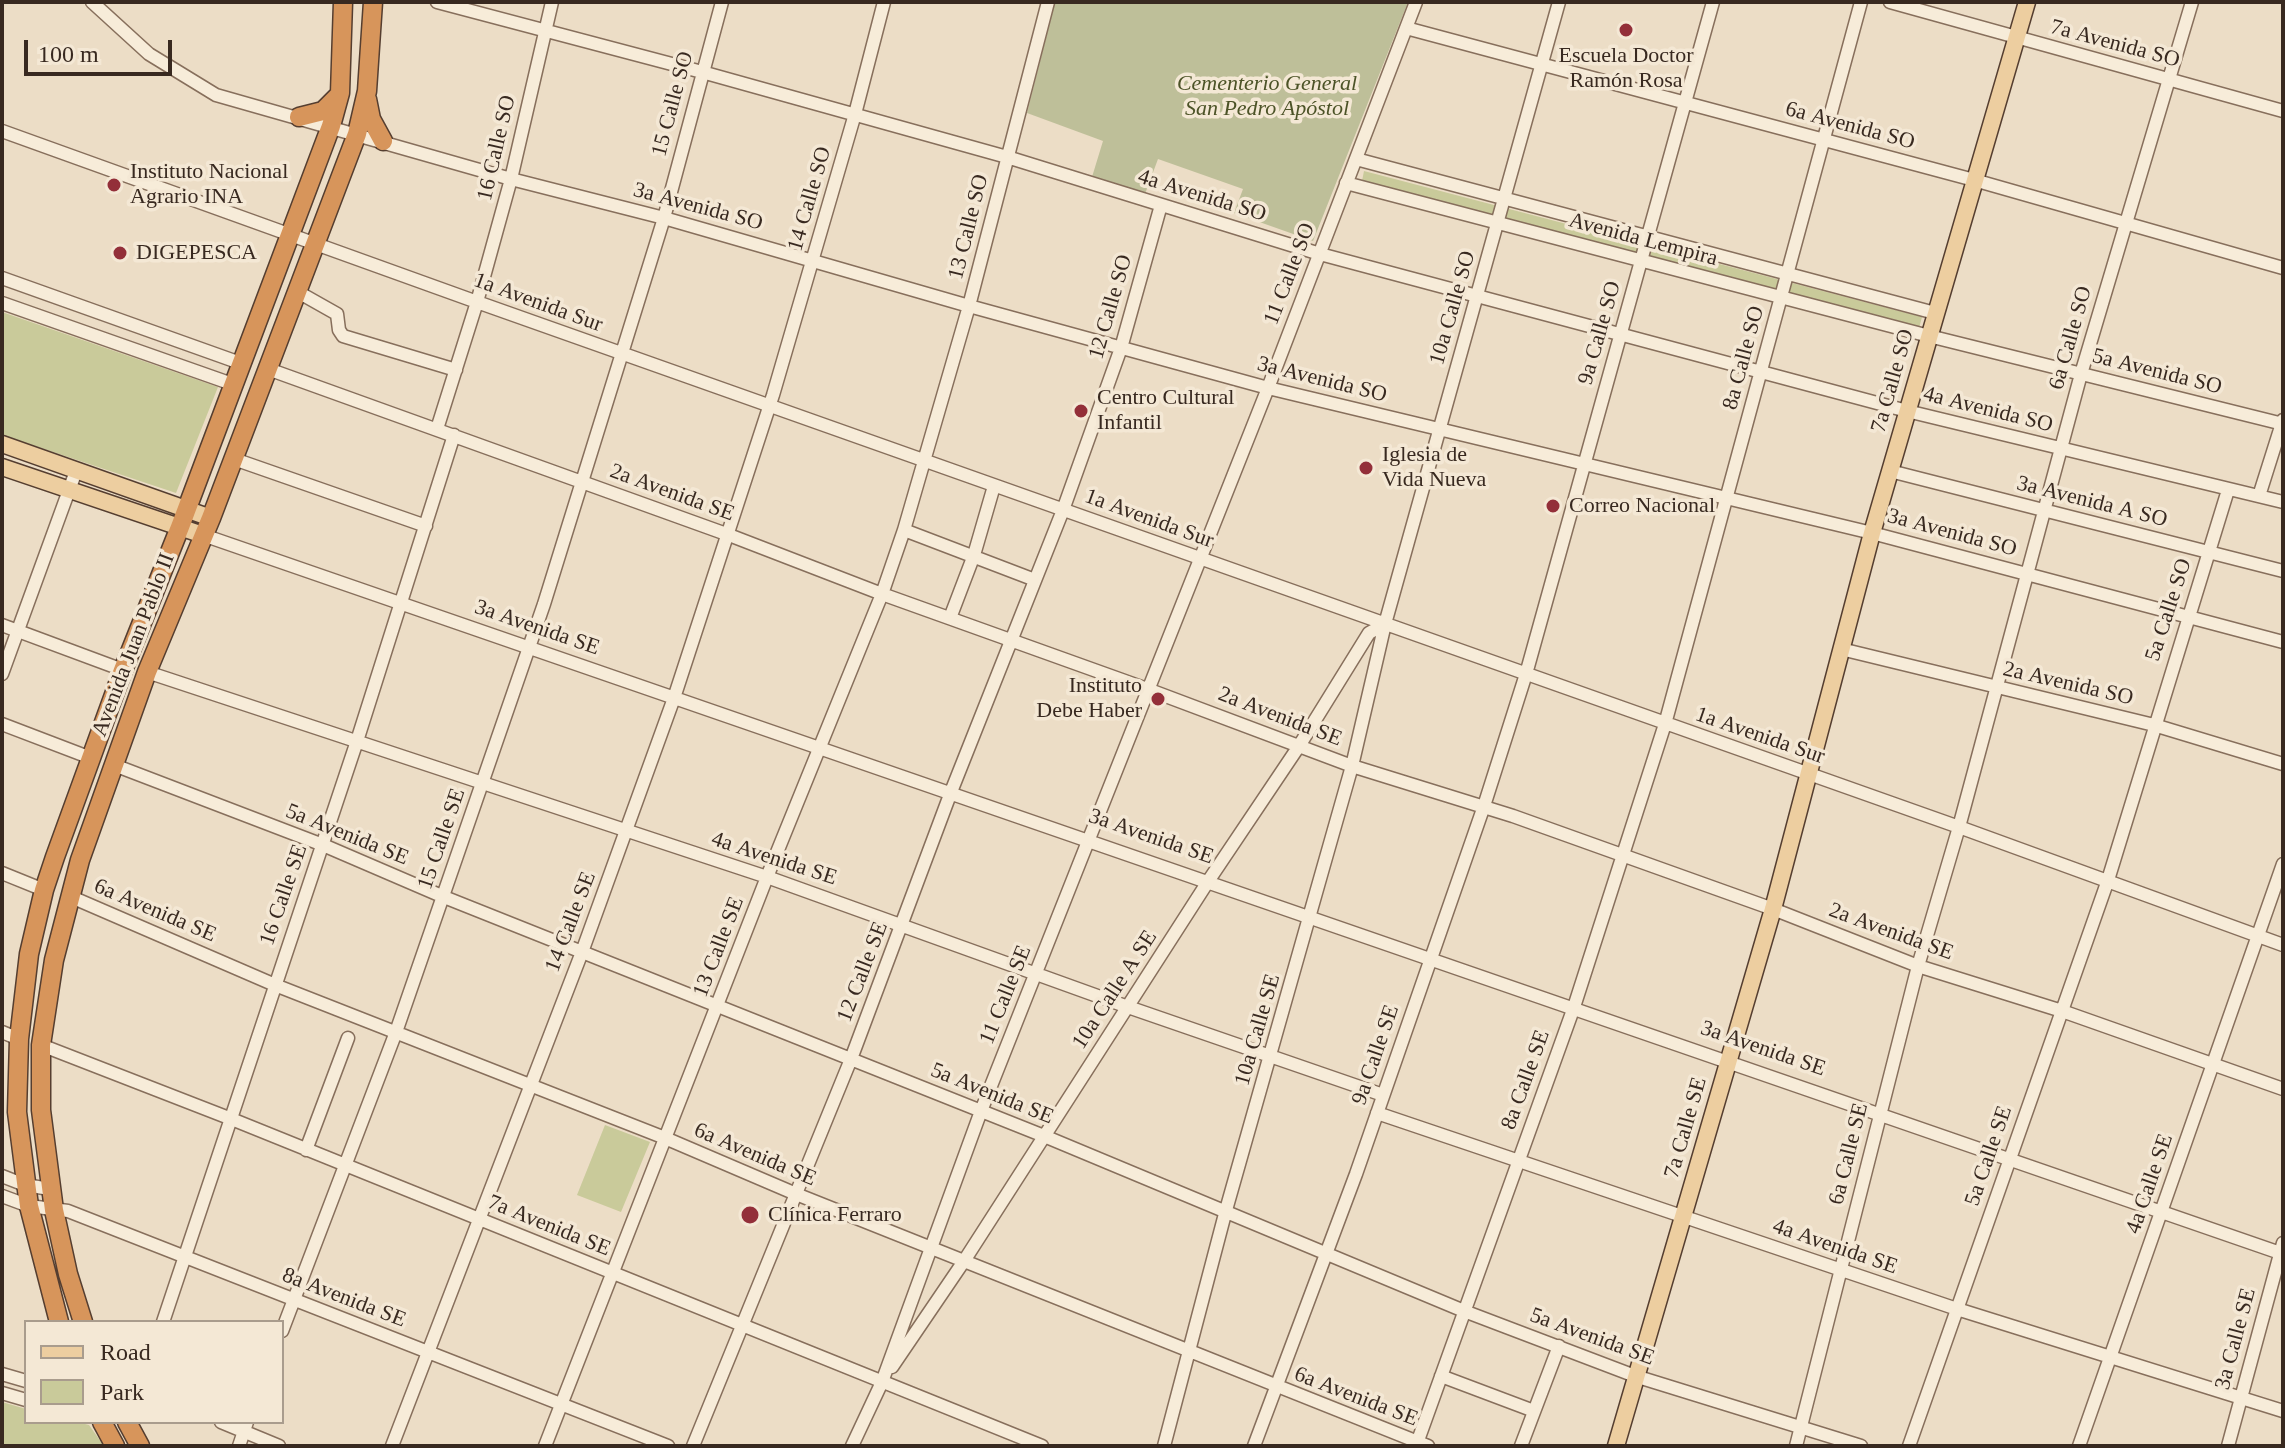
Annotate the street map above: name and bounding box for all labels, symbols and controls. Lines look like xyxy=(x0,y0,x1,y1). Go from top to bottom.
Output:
street label: 7a Avenida SO xyxy=(2047,14,2183,74)
marker: Escuela Doctor Ramón Rosa xyxy=(1617,21,1635,39)
scale bar xyxy=(28,24,176,74)
text: 100 m xyxy=(38,41,99,67)
place label: Escuela Doctor Ramón Rosa xyxy=(1559,43,1693,94)
street label: 15 Calle SO xyxy=(646,49,700,159)
park label: Cementerio General San Pedro Apóstol xyxy=(1177,71,1357,122)
street label: 16 Calle SO xyxy=(472,93,522,203)
street label: 6a Avenida SO xyxy=(1782,96,1918,156)
street label: 14 Calle SO xyxy=(782,144,838,254)
place label: Instituto Nacional Agrario INA xyxy=(130,159,288,210)
street label: 4a Avenida SO xyxy=(1135,164,1269,228)
street label: 13 Calle SO xyxy=(943,172,995,282)
marker: Instituto Nacional Agrario INA xyxy=(105,176,123,194)
street label: 3a Avenida SO xyxy=(630,177,766,237)
street label: Avenida Lempira xyxy=(1566,207,1720,273)
street label: 11 Calle SO xyxy=(1259,219,1321,329)
place label: DIGEPESCA xyxy=(136,240,257,266)
marker: DIGEPESCA xyxy=(111,244,129,262)
street label: 10a Calle SO xyxy=(1424,248,1482,368)
street label: 12 Calle SO xyxy=(1083,252,1139,362)
street label: 1a Avenida Sur xyxy=(470,267,606,339)
street label: 9a Calle SO xyxy=(1573,278,1627,388)
street label: 6a Calle SO xyxy=(2044,283,2098,393)
street label: 8a Calle SO xyxy=(1717,303,1771,413)
street label: 7a Calle SO xyxy=(1866,326,1920,436)
street label: 5a Avenida SO xyxy=(2089,343,2225,401)
street label: 3a Avenida SO xyxy=(1254,351,1390,409)
street label: 4a Avenida SO xyxy=(1920,381,2056,439)
place label: Centro Cultural Infantil xyxy=(1097,385,1234,436)
marker: Centro Cultural Infantil xyxy=(1072,402,1090,420)
place label: Iglesia de Vida Nueva xyxy=(1382,442,1486,494)
street label: 2a Avenida SE xyxy=(606,458,738,528)
marker: Iglesia de Vida Nueva xyxy=(1357,459,1375,477)
street label: 3a Avenida A SO xyxy=(2014,471,2170,533)
street label: 1a Avenida Sur xyxy=(1081,483,1217,555)
place label: Correo Nacional xyxy=(1569,493,1715,519)
marker: Correo Nacional xyxy=(1544,497,1562,515)
street label: 3a Avenida SO xyxy=(1884,503,2020,563)
street label: Avenida Juan Pablo II xyxy=(87,549,181,741)
street label: 5a Calle SO xyxy=(2140,555,2198,665)
street label: 3a Avenida SE xyxy=(471,594,603,662)
street label: 2a Avenida SO xyxy=(2000,656,2136,712)
place label: Instituto Debe Haber xyxy=(1036,673,1142,724)
street label: 2a Avenida SE xyxy=(1214,681,1346,753)
marker: Instituto Debe Haber xyxy=(1149,690,1167,708)
street label: 1a Avenida Sur xyxy=(1692,702,1828,770)
street label: 15 Calle SE xyxy=(412,785,472,893)
street label: 5a Avenida SE xyxy=(282,798,412,872)
street label: 3a Avenida SE xyxy=(1085,803,1217,871)
street label: 4a Avenida SE xyxy=(708,826,840,892)
street label: 16 Calle SE xyxy=(254,841,314,949)
street label: 14 Calle SE xyxy=(540,868,602,976)
street label: 6a Avenida SE xyxy=(90,873,220,949)
street label: 13 Calle SE xyxy=(688,893,750,1001)
street label: 2a Avenida SE xyxy=(1825,897,1957,967)
street label: 12 Calle SE xyxy=(832,918,894,1026)
street label: 10a Calle A SE xyxy=(1067,926,1163,1054)
street label: 11 Calle SE xyxy=(974,942,1038,1048)
street label: 10a Calle SE xyxy=(1229,971,1287,1089)
street label: 9a Calle SE xyxy=(1347,1002,1405,1108)
street label: 3a Avenida SE xyxy=(1697,1015,1829,1083)
street label: 8a Calle SE xyxy=(1496,1027,1556,1133)
street label: 5a Avenida SE xyxy=(927,1057,1057,1131)
street label: 7a Calle SE xyxy=(1659,1074,1713,1182)
street label: 6a Calle SE xyxy=(1824,1100,1874,1208)
street label: 5a Calle SE xyxy=(1960,1103,2018,1209)
street label: 6a Avenida SE xyxy=(690,1117,820,1193)
street label: 4a Calle SE xyxy=(2121,1131,2179,1237)
street label: 7a Avenida SE xyxy=(484,1189,614,1263)
place label: Clínica Ferraro xyxy=(768,1202,902,1228)
marker: Clínica Ferraro xyxy=(739,1204,761,1226)
street label: 4a Avenida SE xyxy=(1769,1213,1901,1281)
street label: 8a Avenida SE xyxy=(278,1262,410,1334)
street label: 3a Calle SE xyxy=(2210,1285,2262,1393)
street label: 5a Avenida SE xyxy=(1526,1302,1658,1372)
legend xyxy=(24,1320,284,1424)
text: Road xyxy=(100,1339,151,1365)
street label: 6a Avenida SE xyxy=(1290,1361,1422,1433)
text: Park xyxy=(100,1379,144,1405)

